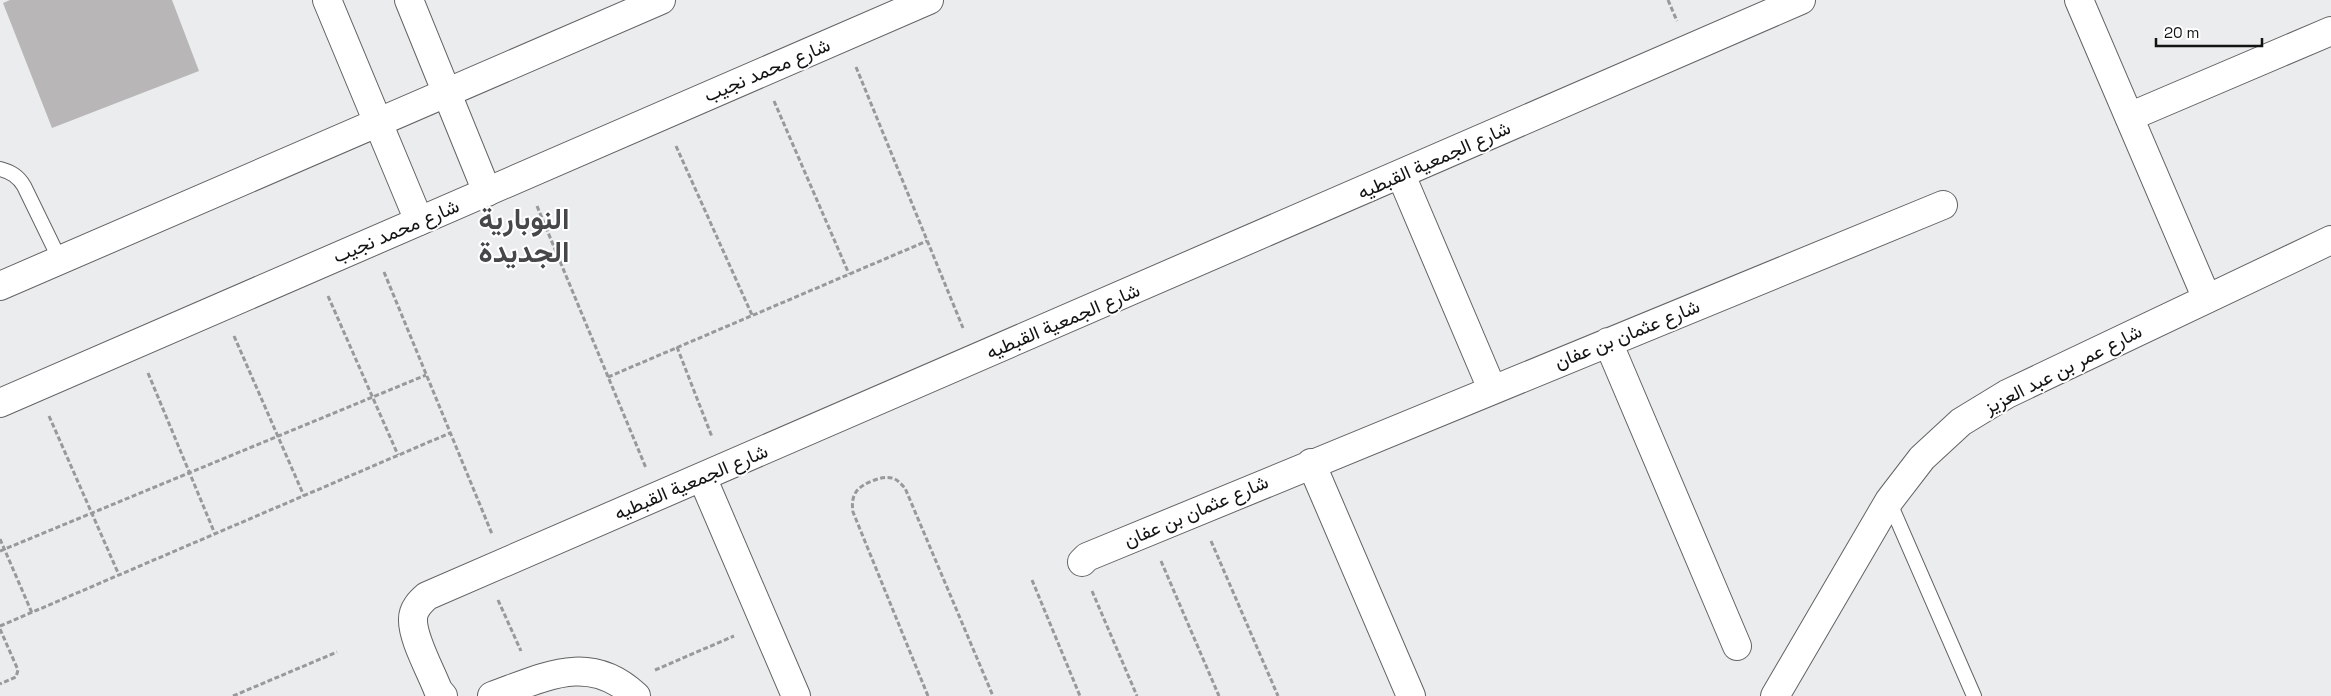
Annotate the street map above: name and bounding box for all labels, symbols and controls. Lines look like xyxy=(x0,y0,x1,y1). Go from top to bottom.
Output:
scale bar xyxy=(2156,15,2262,47)
text: 20 m xyxy=(2164,23,2199,42)
street label: شارع محمد نجيب xyxy=(700,32,834,108)
street label: شارع الجمعية القبطيه xyxy=(1354,115,1514,205)
street label: شارع محمد نجيب xyxy=(329,193,463,269)
district label: النوبارية الجديدة xyxy=(478,200,570,270)
street label: شارع الجمعية القبطيه xyxy=(982,277,1144,365)
street label: شارع عثمان بن عفان xyxy=(1551,293,1703,375)
street label: شارع عمر بن عبد العزيز xyxy=(1979,318,2146,420)
street label: شارع الجمعية القبطيه xyxy=(610,438,772,526)
street label: شارع عثمان بن عفان xyxy=(1120,469,1272,553)

